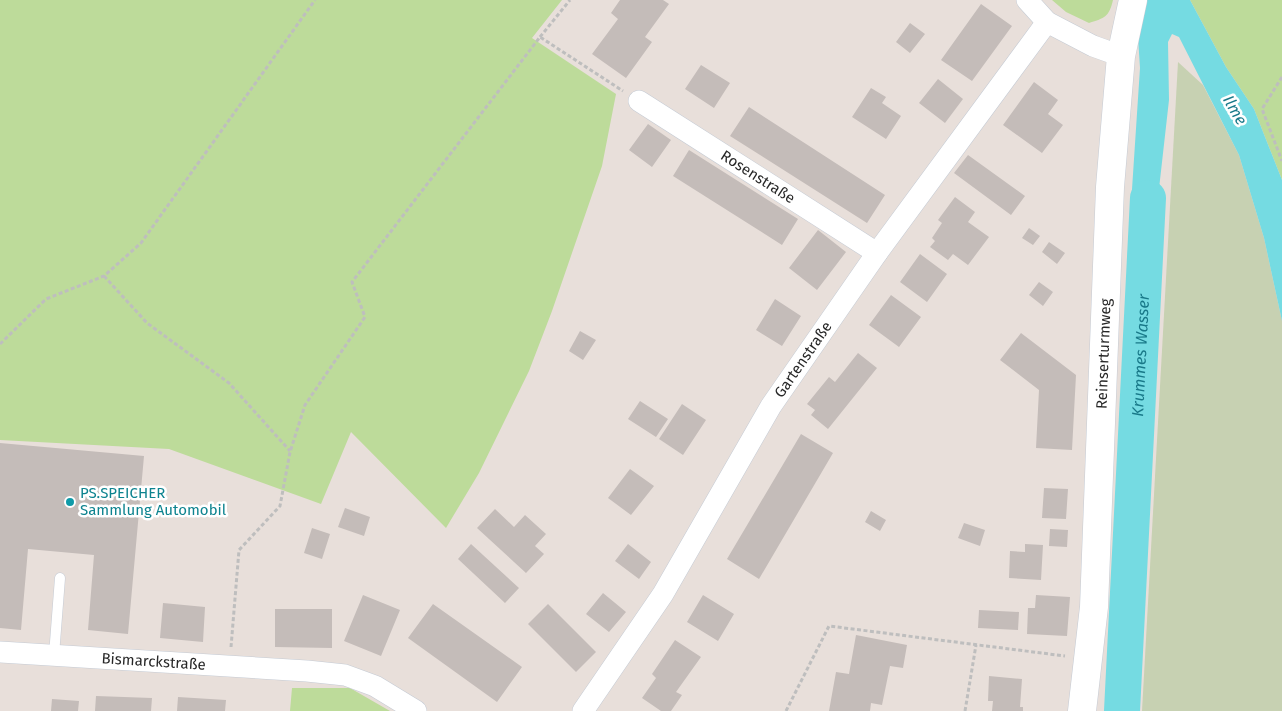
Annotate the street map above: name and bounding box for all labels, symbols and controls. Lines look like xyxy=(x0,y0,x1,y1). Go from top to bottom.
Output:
water label: Ilme xyxy=(1219,92,1251,128)
street label: Rosenstraße xyxy=(717,147,798,207)
water label: Krummes Wasser xyxy=(1127,293,1153,417)
street label: Reinserturmweg xyxy=(1093,298,1115,410)
street label: Gartenstraße xyxy=(771,318,836,401)
place label: PS.SPEICHER Sammlung Automobil xyxy=(80,484,227,519)
marker: PS.SPEICHER Sammlung Automobil xyxy=(64,496,76,508)
street label: Bismarckstraße xyxy=(101,649,206,674)

